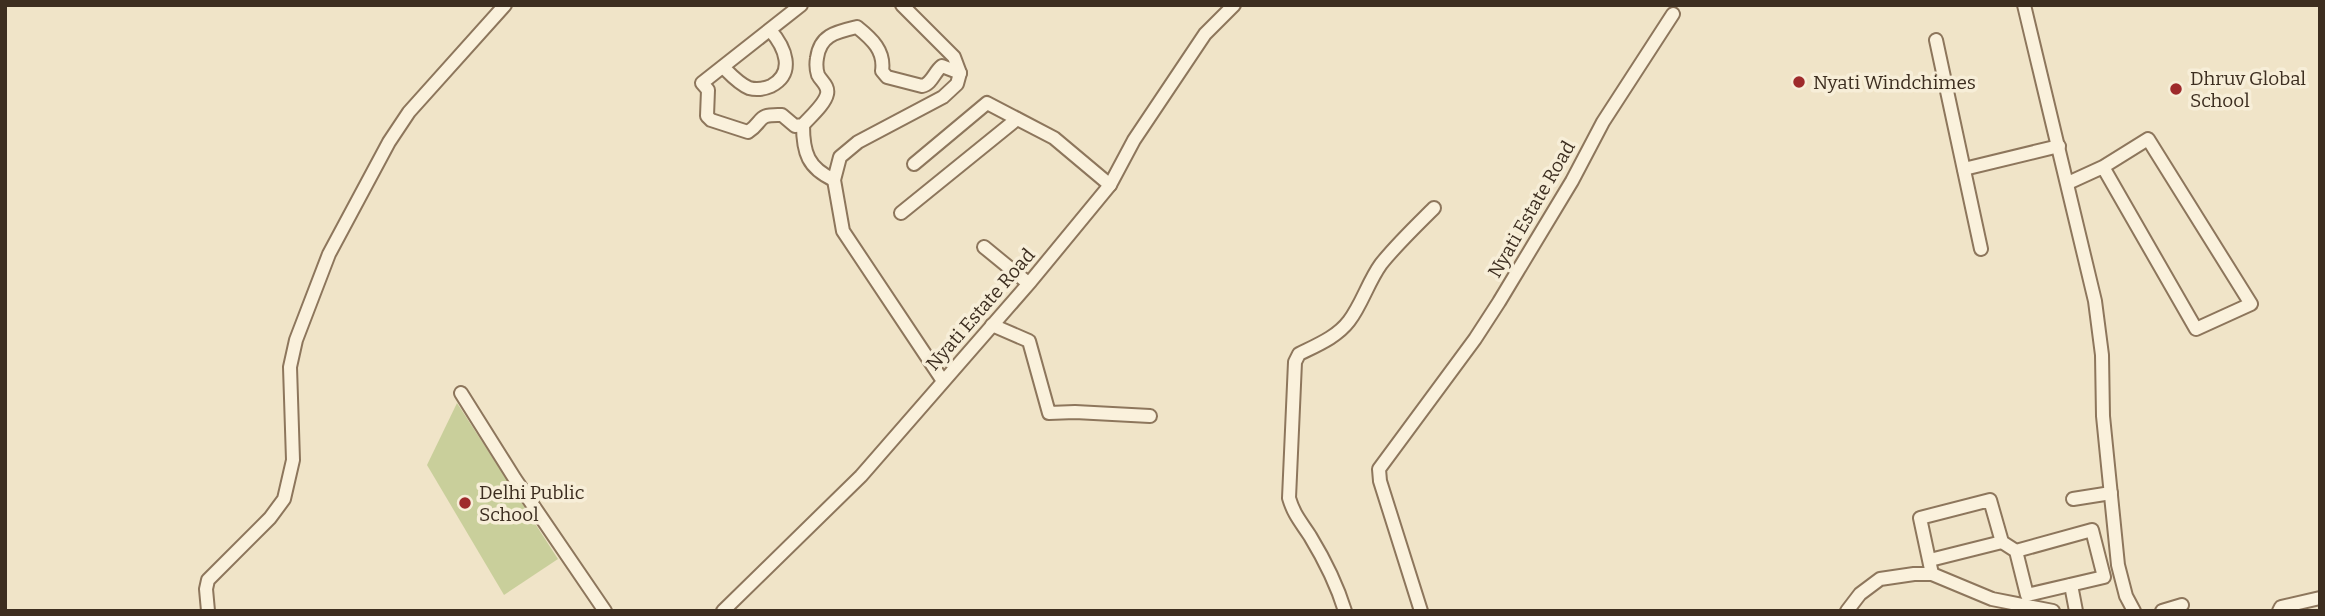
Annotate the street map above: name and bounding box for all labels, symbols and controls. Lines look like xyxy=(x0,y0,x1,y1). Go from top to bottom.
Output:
place label: Dhruv Global School xyxy=(2190,67,2306,112)
place label: Nyati Windchimes xyxy=(1813,71,1976,94)
marker: Nyati Windchimes xyxy=(1791,74,1807,90)
marker: Dhruv Global School xyxy=(2168,81,2184,97)
street label: Nyati Estate Road xyxy=(1483,137,1580,282)
street label: Nyati Estate Road xyxy=(921,244,1040,375)
place label: Delhi Public School xyxy=(479,481,585,526)
marker: Delhi Public School xyxy=(457,495,473,511)

